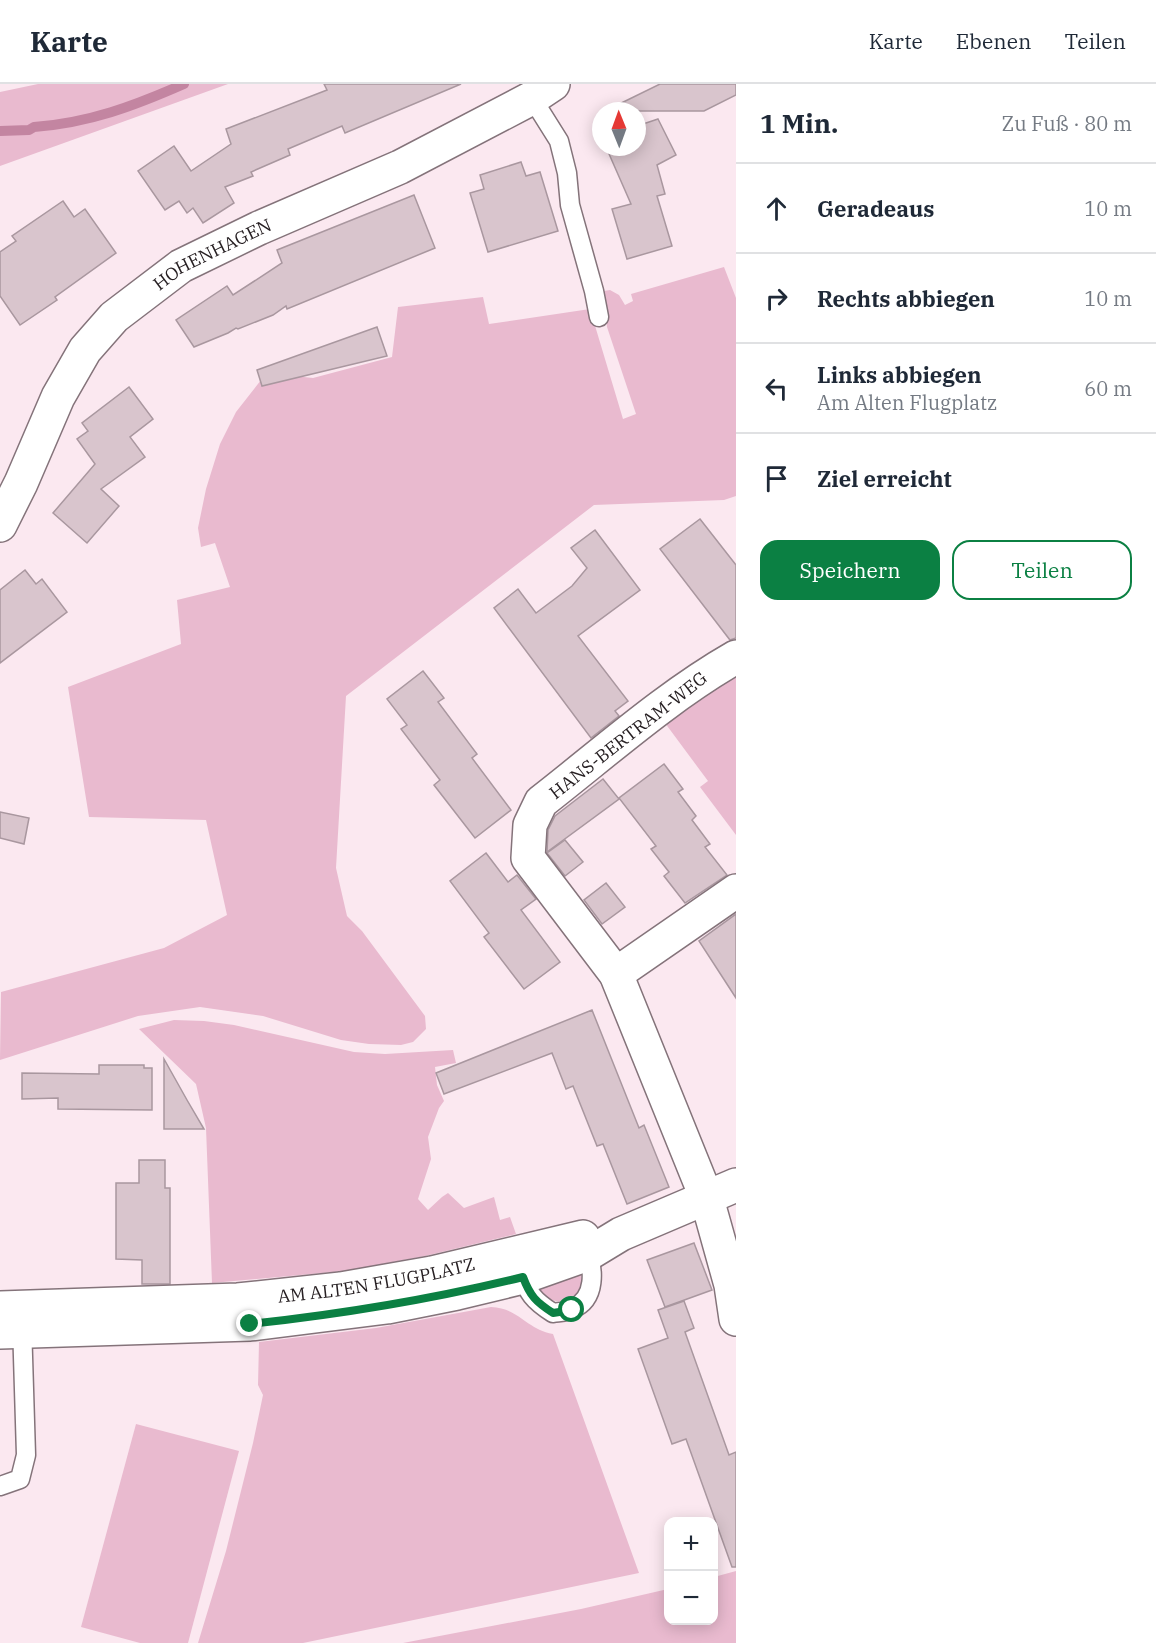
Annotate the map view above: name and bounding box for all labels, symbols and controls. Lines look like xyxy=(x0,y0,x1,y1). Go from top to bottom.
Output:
text: Karte xyxy=(30,23,108,60)
text: Karte xyxy=(869,27,923,55)
text: Ebenen xyxy=(956,27,1031,55)
text: Teilen xyxy=(1064,27,1126,55)
north arrow xyxy=(592,102,646,156)
text: 1 Min. xyxy=(760,106,838,140)
text: Zu Fuß · 80 m xyxy=(1002,110,1132,137)
icon: ahead xyxy=(760,192,793,225)
text: Geradeaus xyxy=(817,194,934,223)
text: 10 m xyxy=(1084,195,1132,222)
street label: HOHENHAGEN xyxy=(148,213,275,295)
icon: right xyxy=(760,282,793,315)
text: Rechts abbiegen xyxy=(817,284,995,313)
text: 10 m xyxy=(1084,285,1132,312)
text: Links abbiegen xyxy=(817,360,982,389)
icon: left xyxy=(760,372,793,405)
text: 60 m xyxy=(1084,375,1132,402)
text: Am Alten Flugplatz xyxy=(817,389,997,416)
icon: arrive xyxy=(760,462,793,495)
text: Ziel erreicht xyxy=(817,464,952,493)
button: Speichern xyxy=(760,540,940,600)
button: Teilen xyxy=(952,540,1132,600)
street label: HANS-BERTRAM-WEG xyxy=(544,666,712,804)
street label: AM ALTEN FLUGPLATZ xyxy=(277,1252,477,1307)
route start xyxy=(558,1296,584,1322)
route end xyxy=(236,1310,262,1336)
map controls xyxy=(664,1517,718,1625)
button: + xyxy=(664,1517,718,1571)
button: − xyxy=(664,1571,718,1625)

